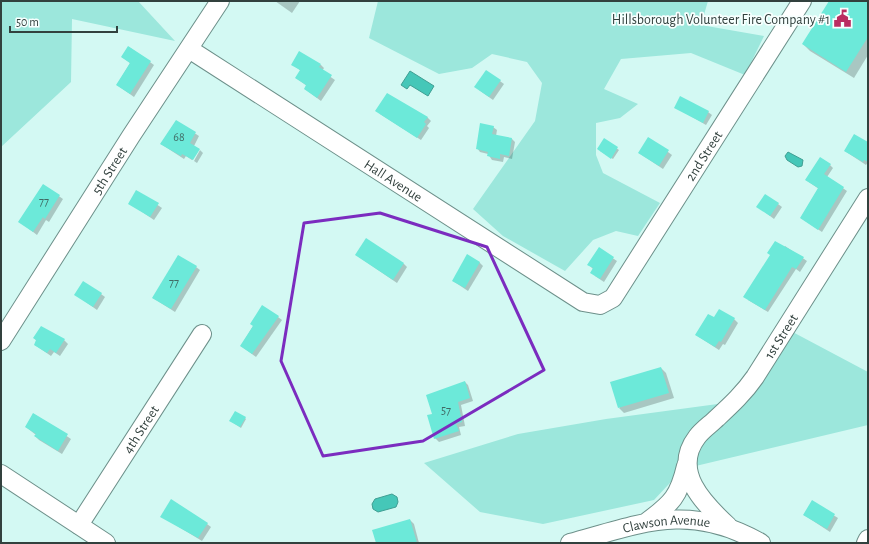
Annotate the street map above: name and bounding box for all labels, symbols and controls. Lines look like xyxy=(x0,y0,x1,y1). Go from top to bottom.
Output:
scale bar xyxy=(10,8,117,34)
public building icon: Hillsborough Volunteer Fire Company #1 xyxy=(833,9,853,29)
place label: Hillsborough Volunteer Fire Company #1 xyxy=(612,13,830,27)
text: 50 m xyxy=(16,16,39,28)
street label: 2nd Street xyxy=(683,128,726,184)
house number: 68 xyxy=(173,131,185,143)
street label: 5th Street xyxy=(90,144,130,197)
street label: Hall Avenue xyxy=(361,157,424,205)
house number: 77 xyxy=(39,195,49,207)
house number: 77 xyxy=(169,276,179,288)
street label: 1st Street xyxy=(762,311,801,362)
street label: 4th Street xyxy=(121,403,162,456)
house number: 57 xyxy=(441,404,451,416)
street label: Clawson Avenue xyxy=(621,513,711,536)

